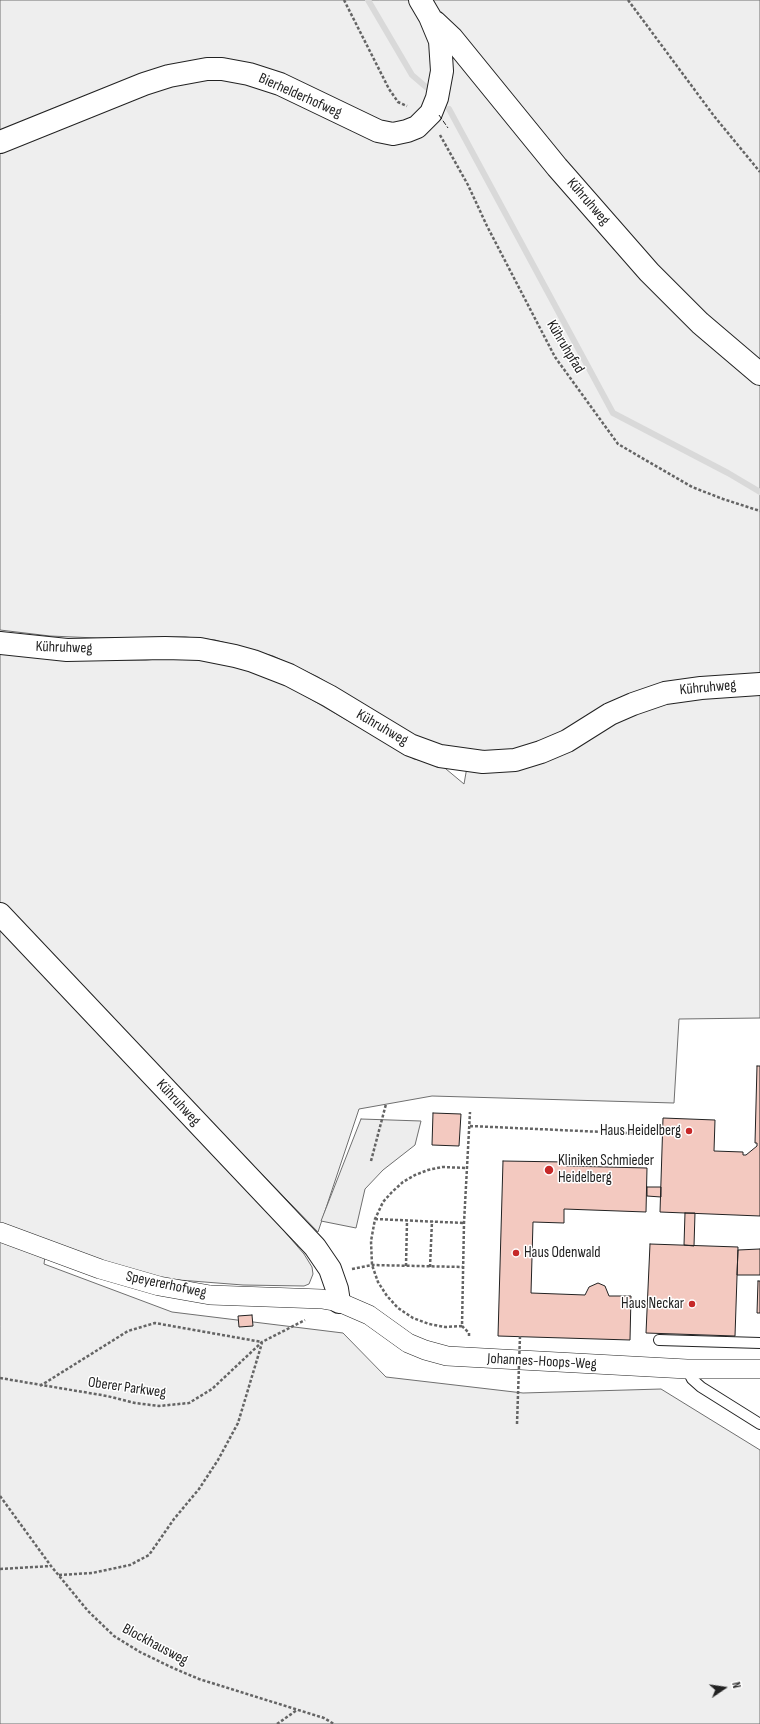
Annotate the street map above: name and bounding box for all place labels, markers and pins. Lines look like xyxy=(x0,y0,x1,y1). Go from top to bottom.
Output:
place label: Haus Heidelberg xyxy=(600,1122,681,1140)
marker: Haus Heidelberg xyxy=(684,1126,694,1136)
place label: Kliniken Schmieder Heidelberg xyxy=(558,1152,654,1187)
marker: Kliniken Schmieder Heidelberg xyxy=(543,1164,555,1176)
place label: Haus Odenwald xyxy=(524,1244,601,1262)
marker: Haus Odenwald xyxy=(511,1248,521,1258)
place label: Haus Neckar xyxy=(621,1295,684,1313)
marker: Haus Neckar xyxy=(687,1299,697,1309)

